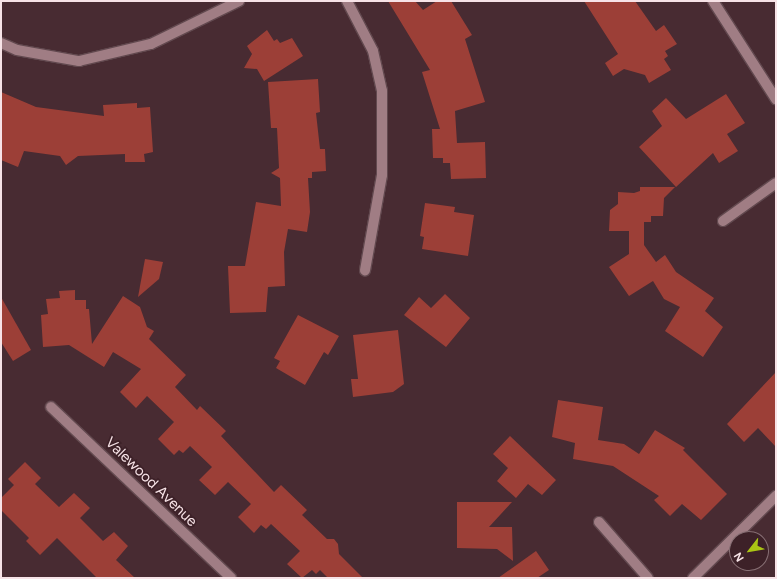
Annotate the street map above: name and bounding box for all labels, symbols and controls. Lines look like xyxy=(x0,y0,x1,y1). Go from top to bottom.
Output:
street label: Valewood Avenue xyxy=(101,434,201,530)
north arrow xyxy=(729,531,769,571)
text: N xyxy=(731,550,747,564)

